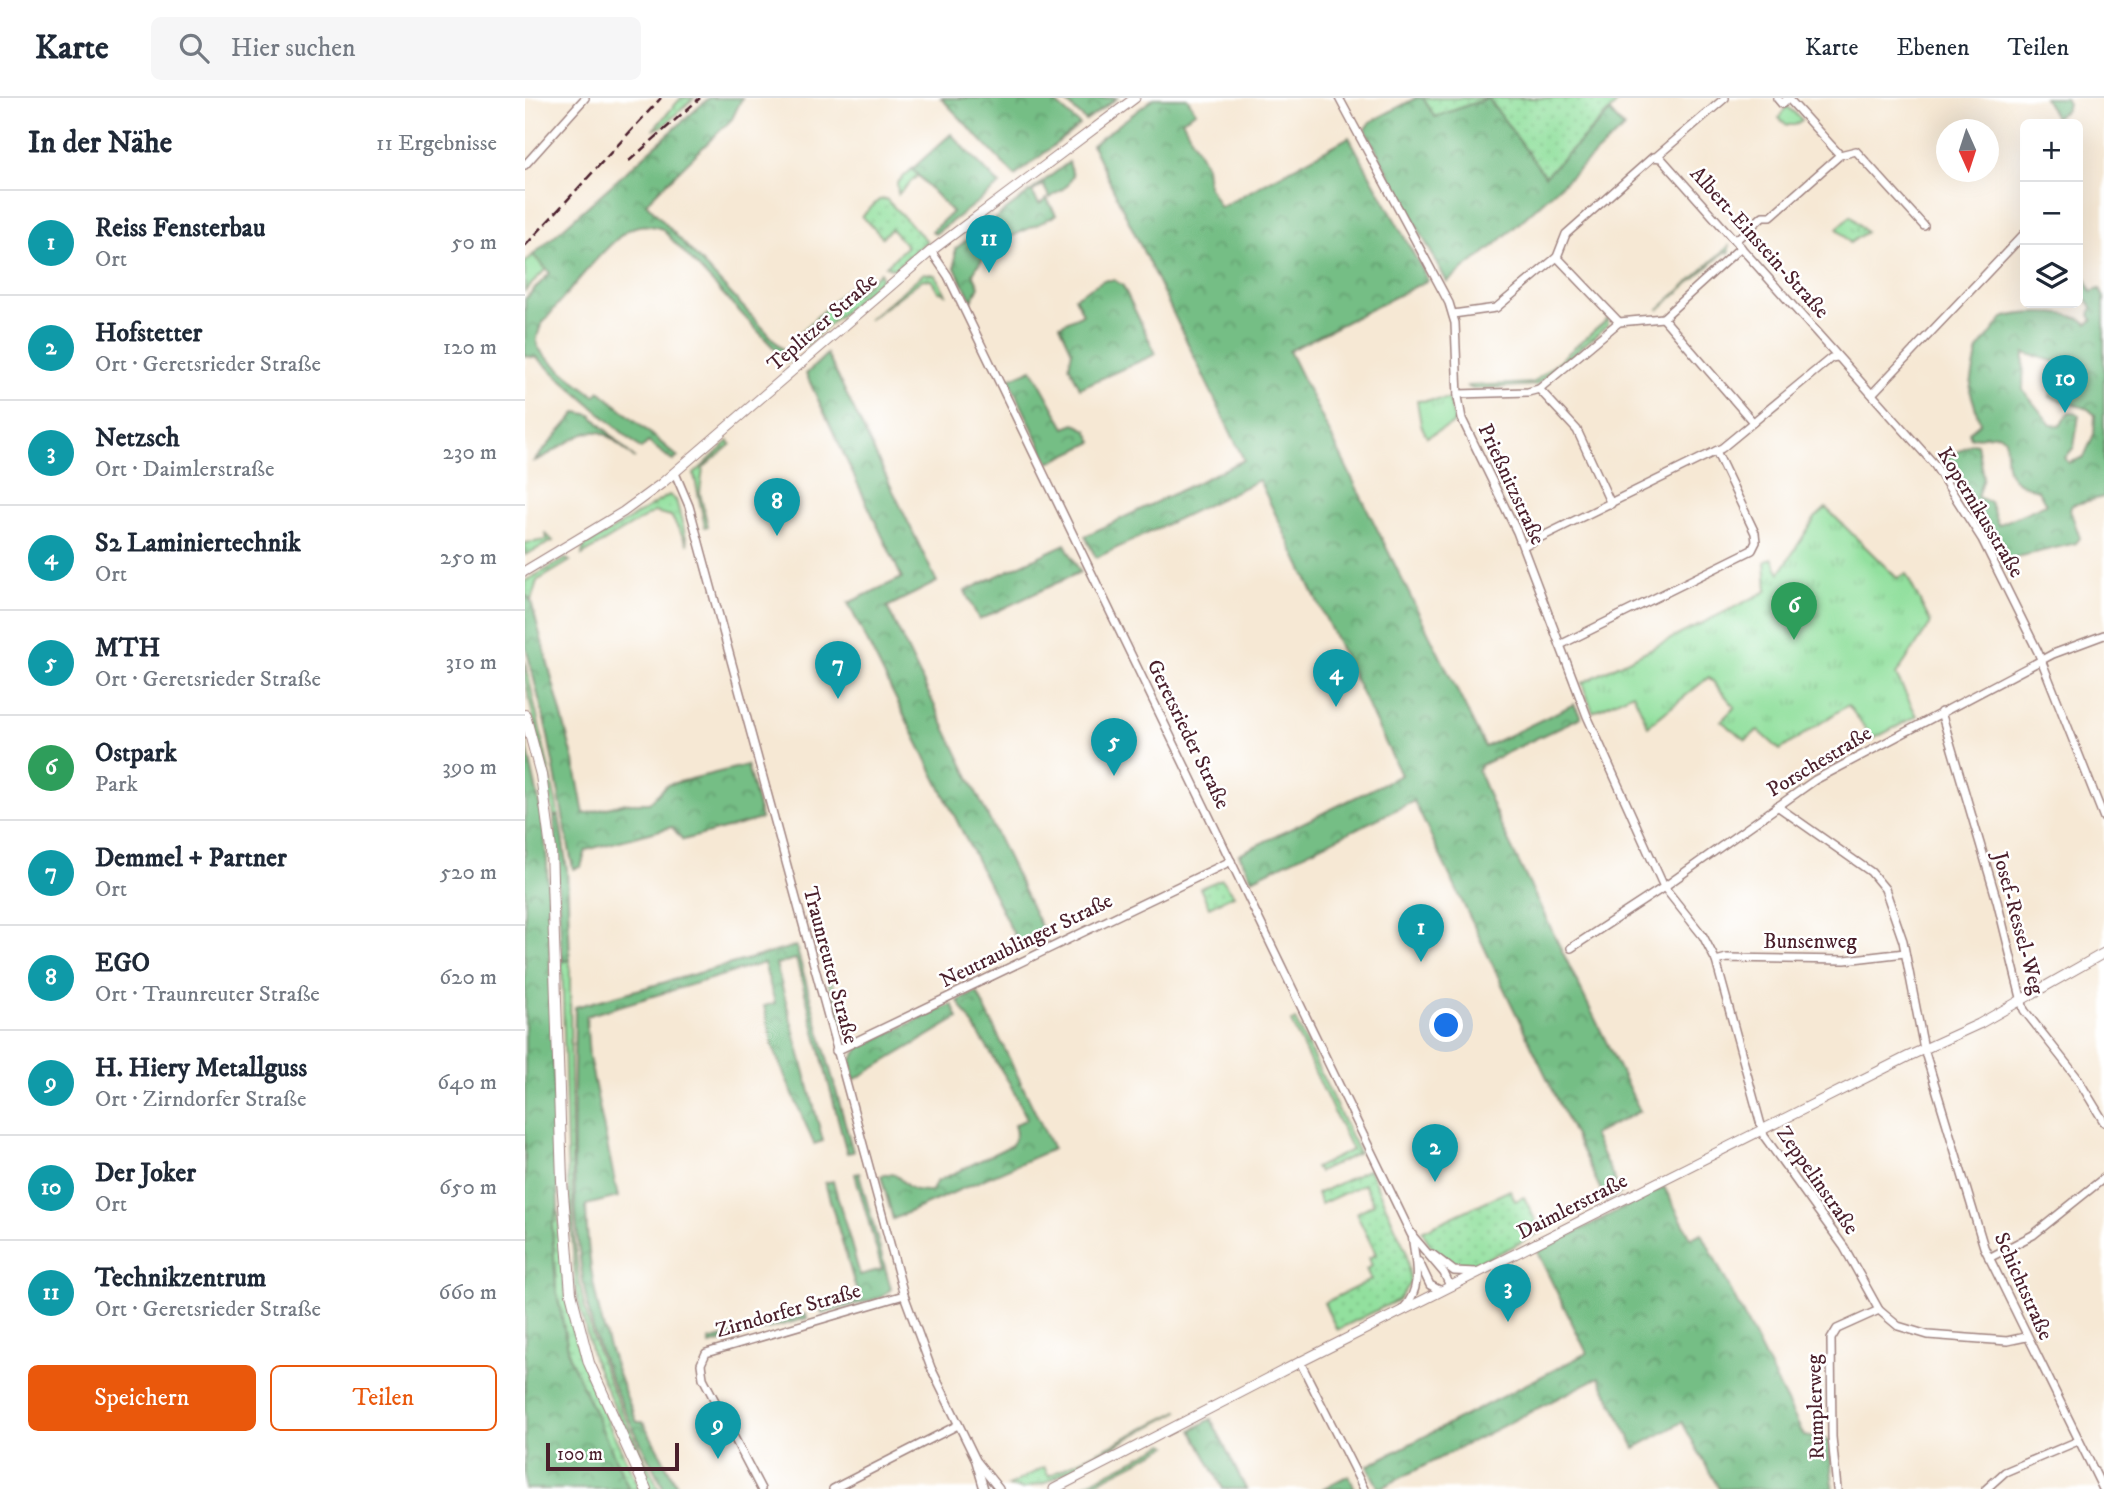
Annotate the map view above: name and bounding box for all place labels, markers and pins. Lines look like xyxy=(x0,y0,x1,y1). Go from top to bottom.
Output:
pin: 11 xyxy=(966,215,1012,273)
pin: 10 xyxy=(2042,355,2088,413)
pin: 8 xyxy=(754,478,800,536)
pin: 6 xyxy=(1771,582,1817,640)
pin: 7 xyxy=(815,641,861,699)
pin: 4 xyxy=(1313,649,1359,707)
pin: 5 xyxy=(1091,718,1137,776)
pin: 1 xyxy=(1398,904,1444,962)
pin: 2 xyxy=(1412,1124,1458,1182)
pin: 3 xyxy=(1485,1264,1531,1322)
pin: 9 xyxy=(695,1401,741,1459)

